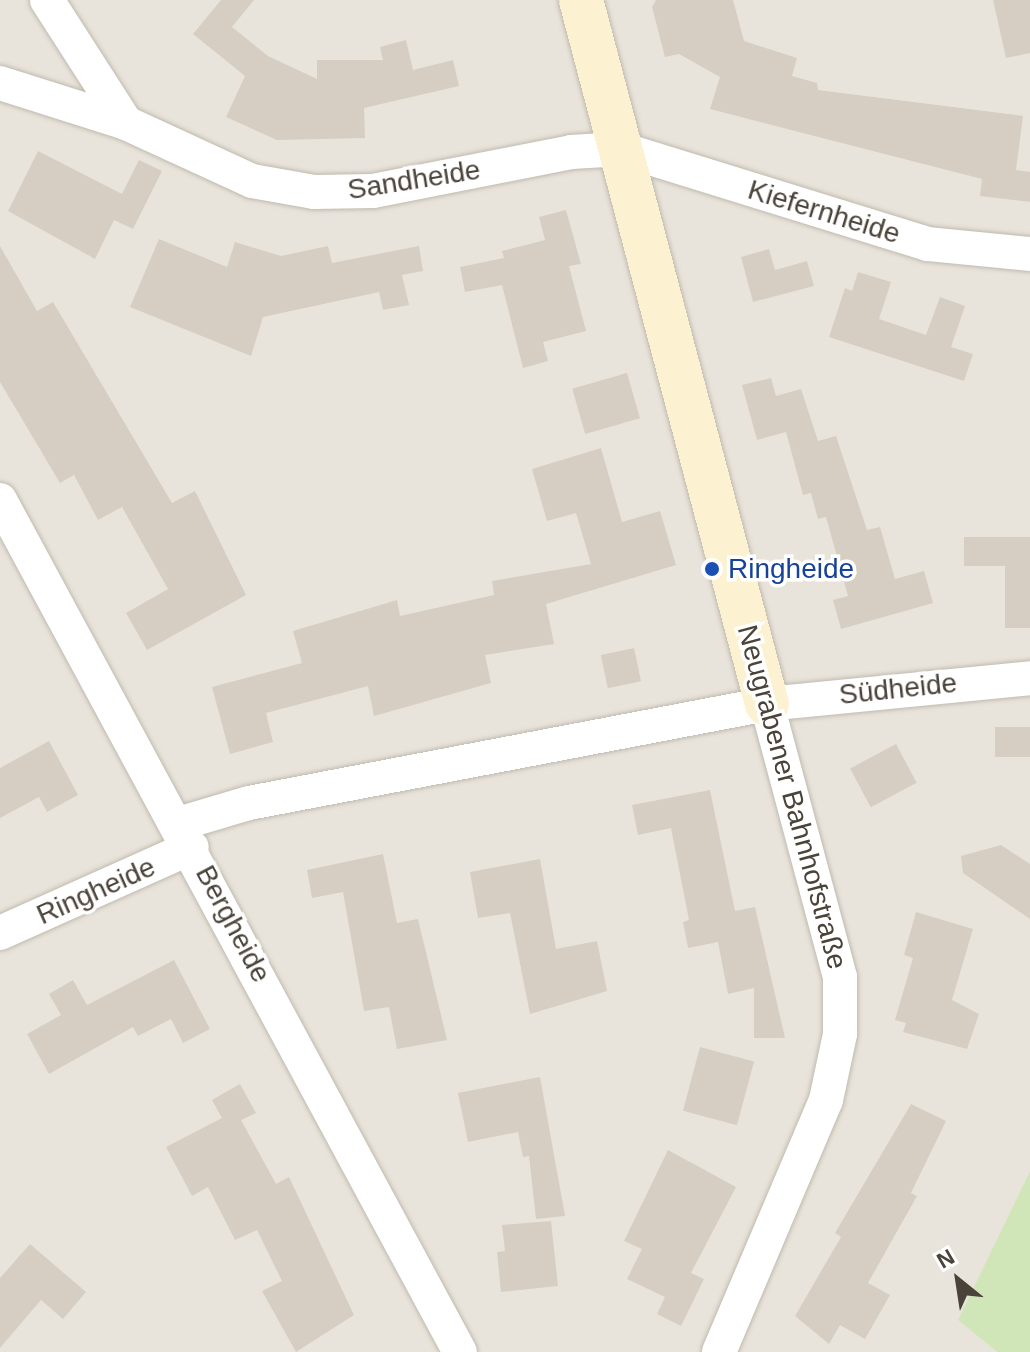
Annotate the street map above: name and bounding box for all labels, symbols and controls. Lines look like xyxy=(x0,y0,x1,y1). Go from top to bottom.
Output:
street label: Sandheide xyxy=(345,153,483,207)
street label: Kiefernheide xyxy=(744,173,904,251)
place label: Ringheide xyxy=(728,552,854,586)
marker: Ringheide xyxy=(703,560,721,578)
street label: Neugrabener Bahnhofstraße xyxy=(730,621,854,973)
street label: Südheide xyxy=(837,666,959,712)
street label: Ringheide xyxy=(32,850,160,932)
street label: Bergheide xyxy=(188,860,278,988)
north arrow xyxy=(918,1240,998,1320)
text: N xyxy=(933,1244,959,1274)

